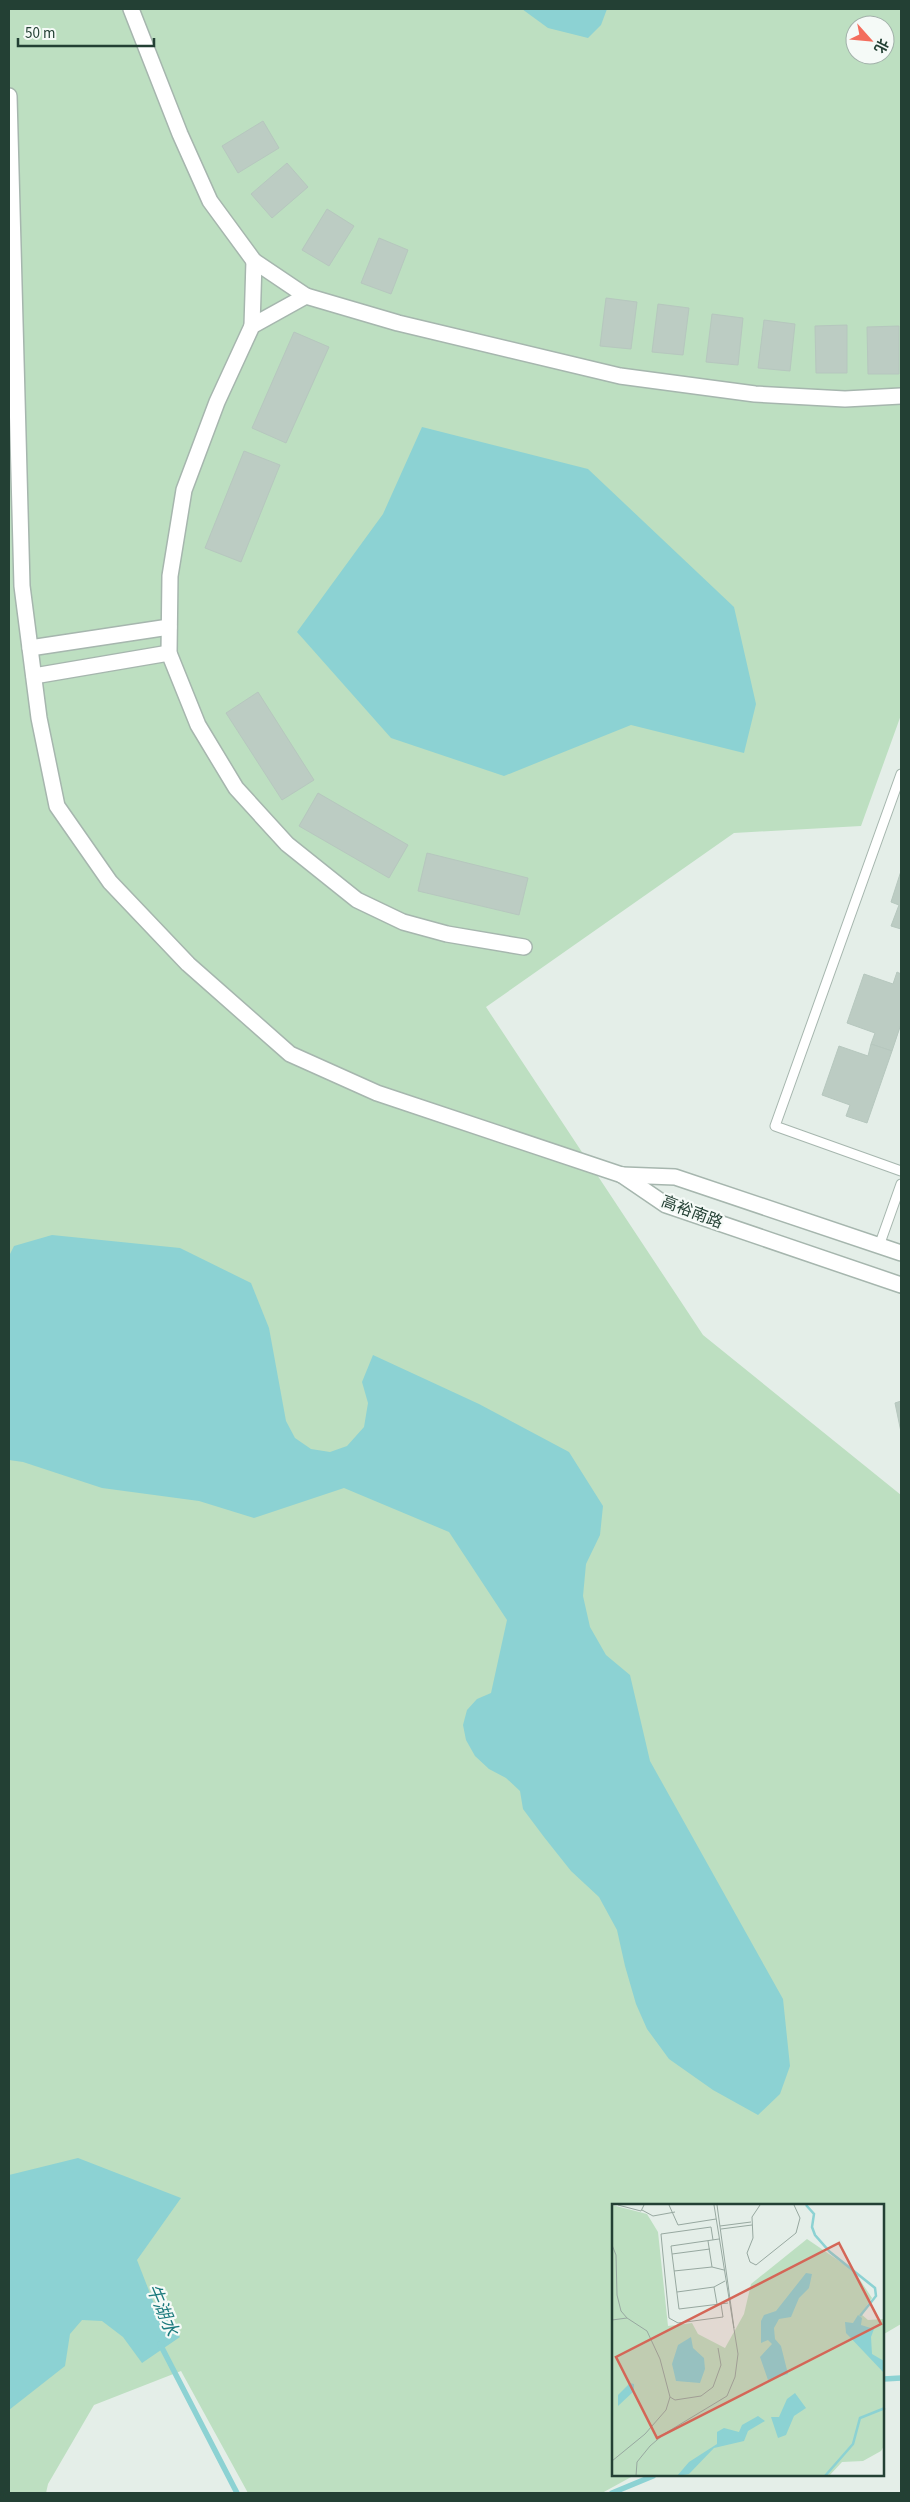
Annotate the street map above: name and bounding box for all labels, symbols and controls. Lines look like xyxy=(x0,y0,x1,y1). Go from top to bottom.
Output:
scale bar xyxy=(18,15,154,47)
north arrow xyxy=(845,15,895,65)
text: 50 m xyxy=(25,23,55,44)
text: 北 xyxy=(869,35,893,56)
street label: 高裕南路 xyxy=(658,1190,726,1234)
inset map xyxy=(612,2204,885,2477)
water label: 牛湖水 xyxy=(140,2280,184,2341)

